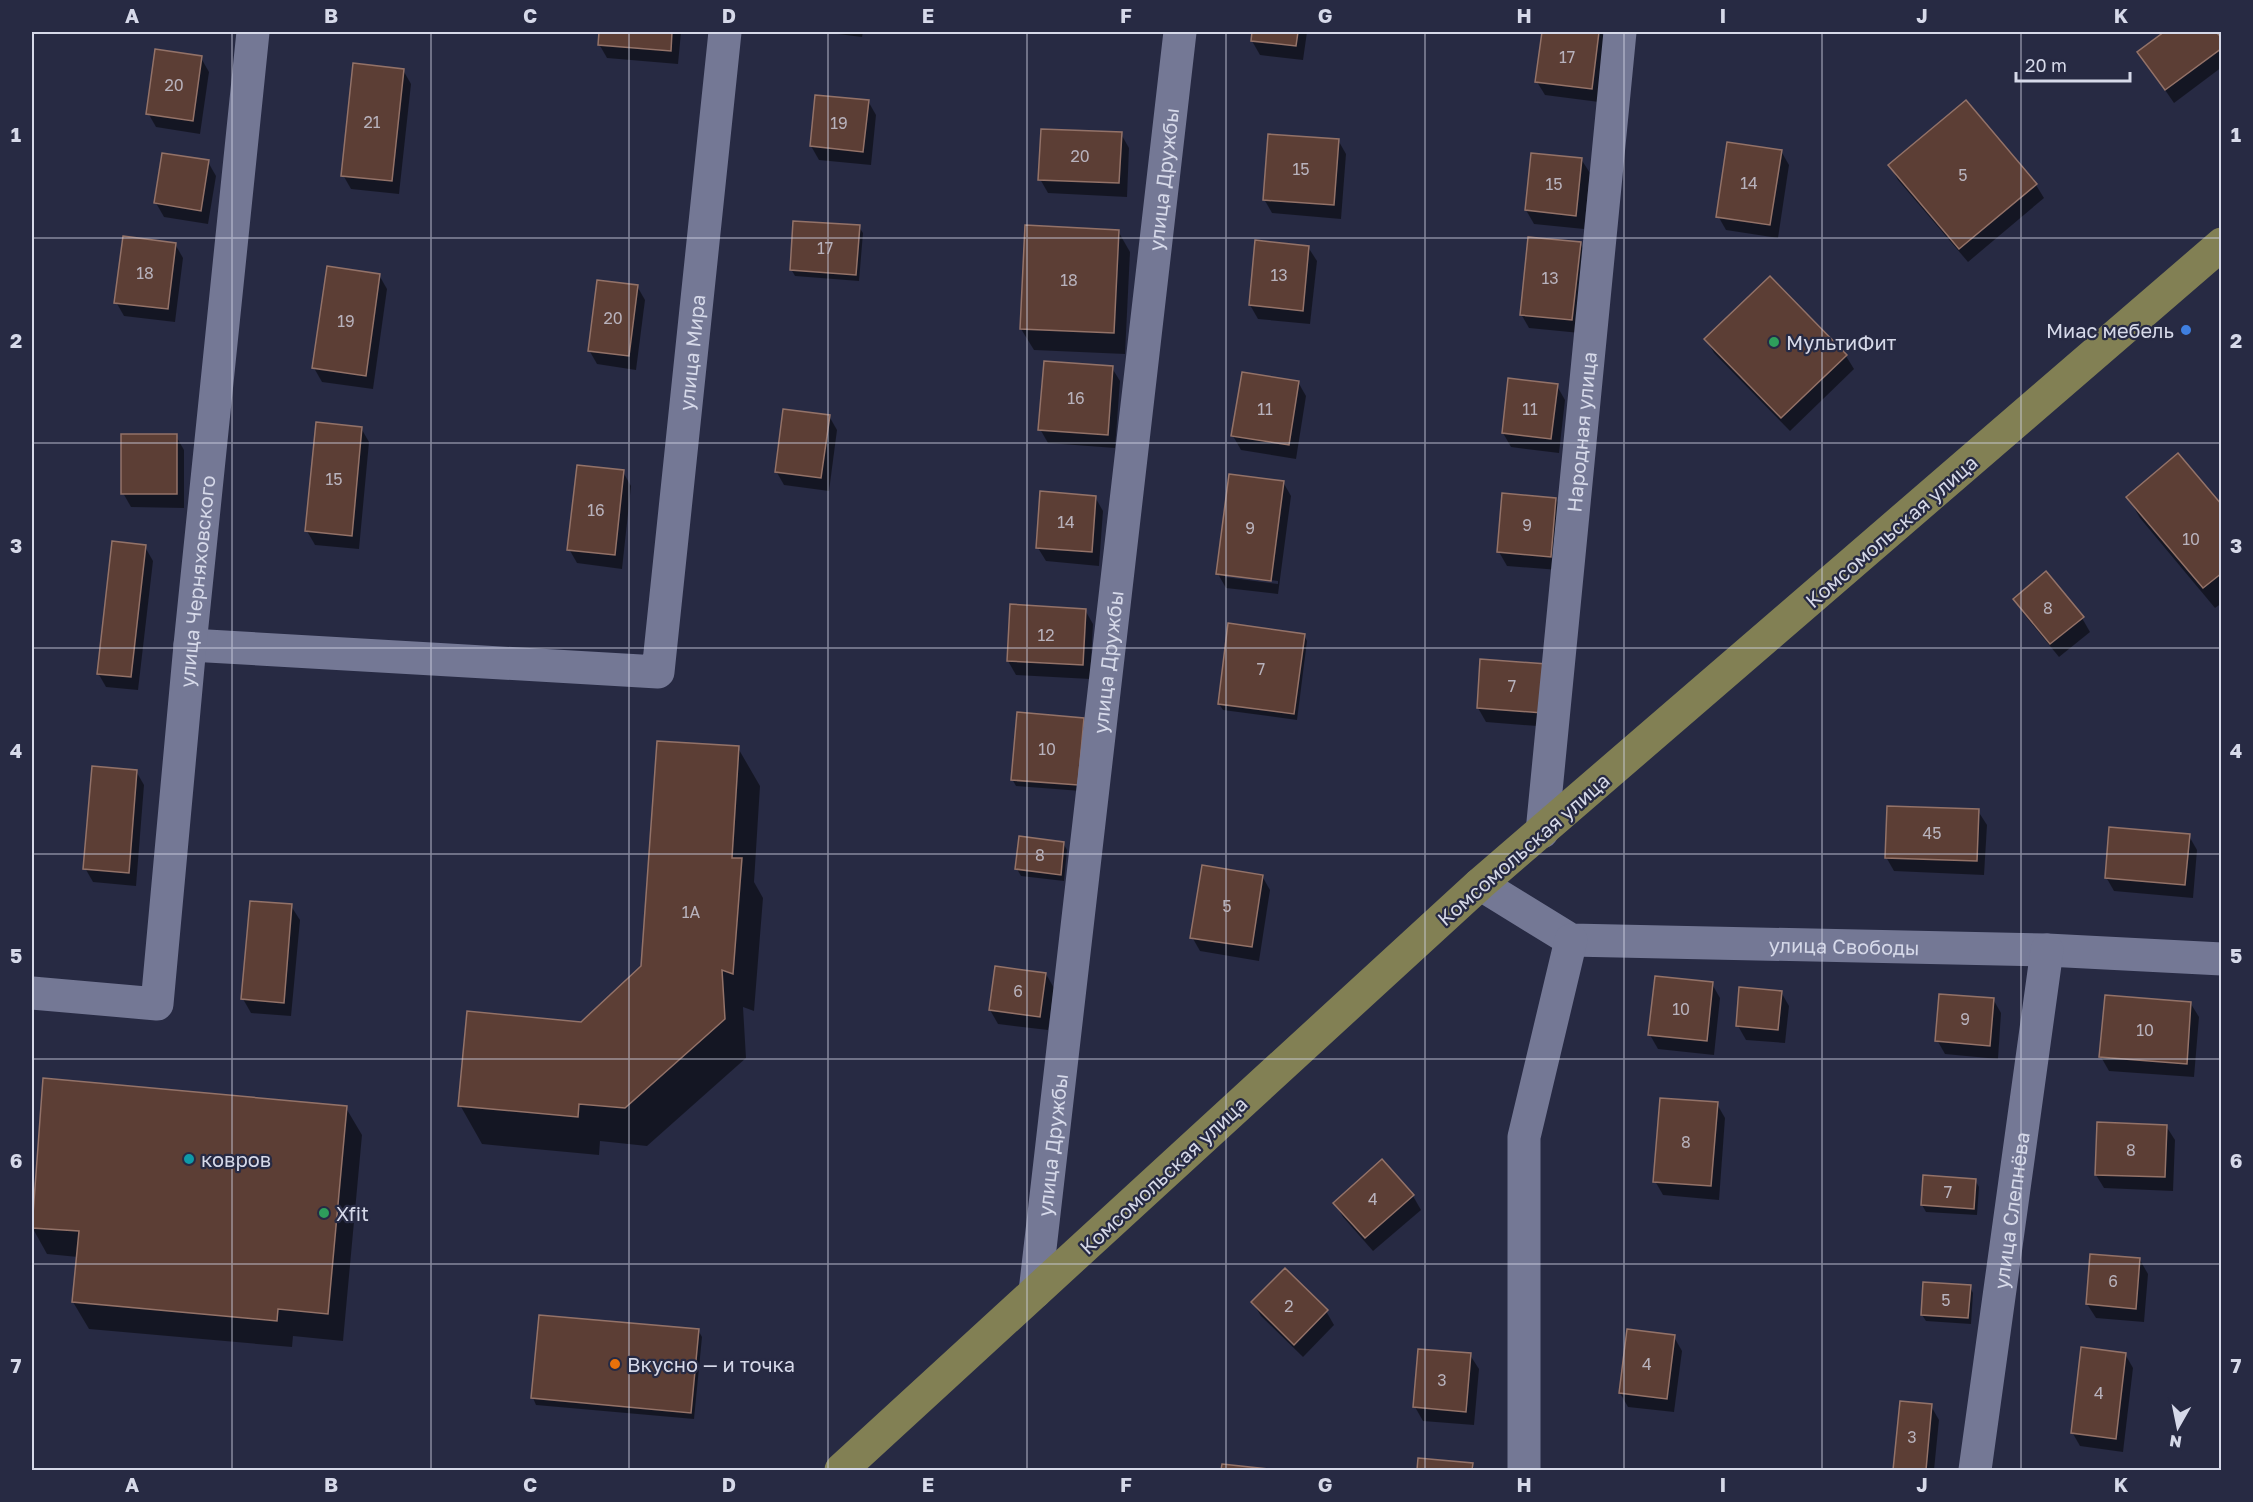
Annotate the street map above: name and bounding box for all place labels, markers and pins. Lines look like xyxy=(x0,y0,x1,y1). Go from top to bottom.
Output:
place label: Миас мебель xyxy=(2046,318,2174,342)
marker: Миас мебель xyxy=(2179,323,2193,337)
place label: МультиФит xyxy=(1786,330,1897,354)
marker: МультиФит xyxy=(1767,335,1781,349)
place label: ковров xyxy=(201,1147,271,1171)
marker: ковров xyxy=(182,1152,196,1166)
place label: Xfit xyxy=(336,1201,369,1225)
marker: Xfit xyxy=(317,1206,331,1220)
place label: Вкусно — и точка xyxy=(627,1352,795,1376)
marker: Вкусно — и точка xyxy=(608,1357,622,1371)

